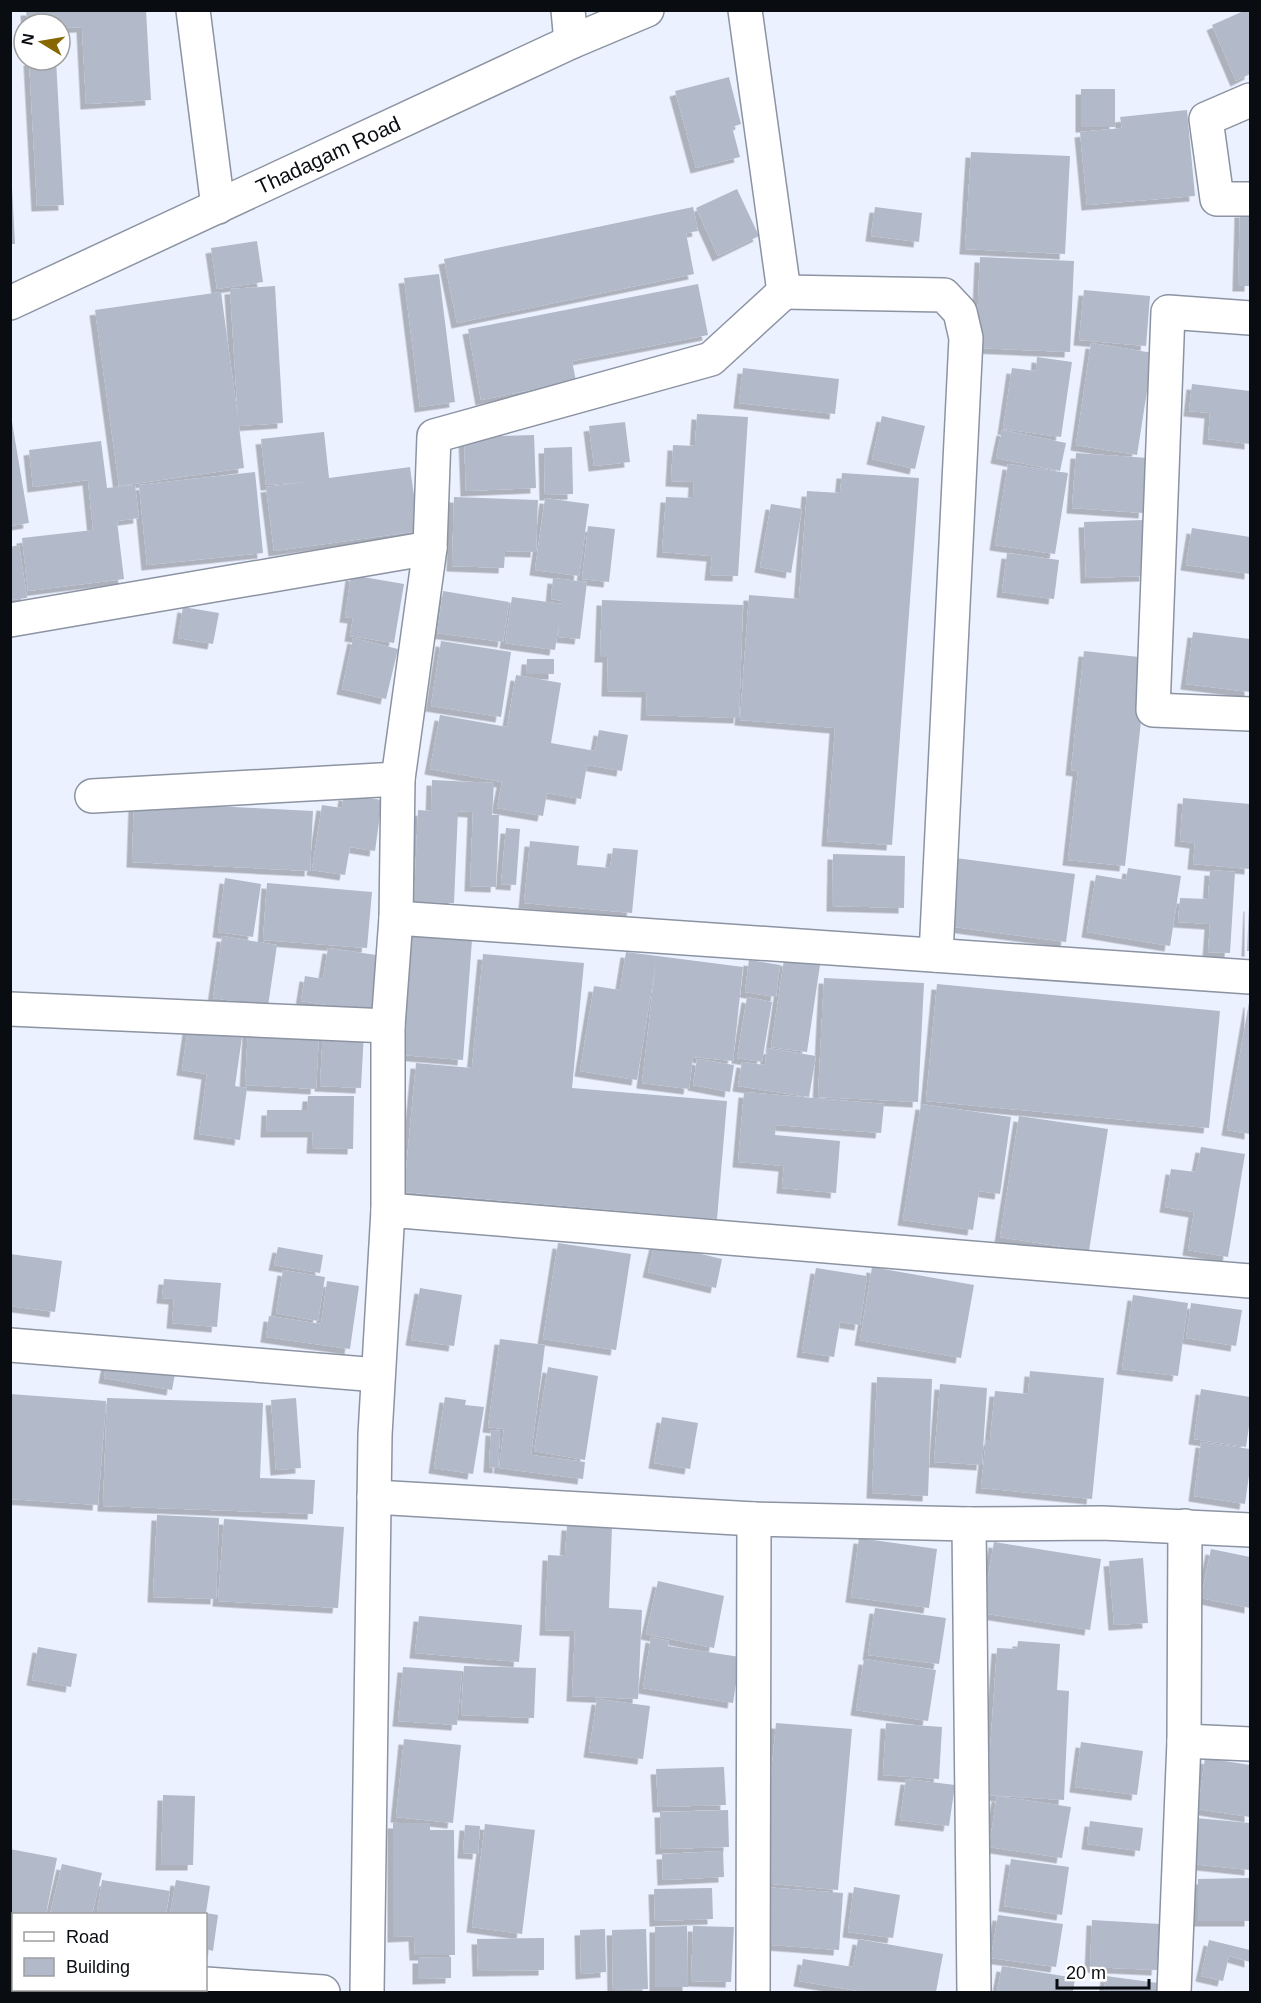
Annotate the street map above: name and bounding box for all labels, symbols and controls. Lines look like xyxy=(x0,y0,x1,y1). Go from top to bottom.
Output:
north arrow xyxy=(12,12,72,72)
text: N xyxy=(18,32,37,47)
street label: Thadagam Road xyxy=(252,112,404,198)
legend xyxy=(12,1913,207,1991)
text: Road xyxy=(66,1927,109,1947)
scale bar xyxy=(1057,1952,1148,1990)
text: Building xyxy=(66,1957,130,1977)
text: 20 m xyxy=(1066,1963,1106,1983)

